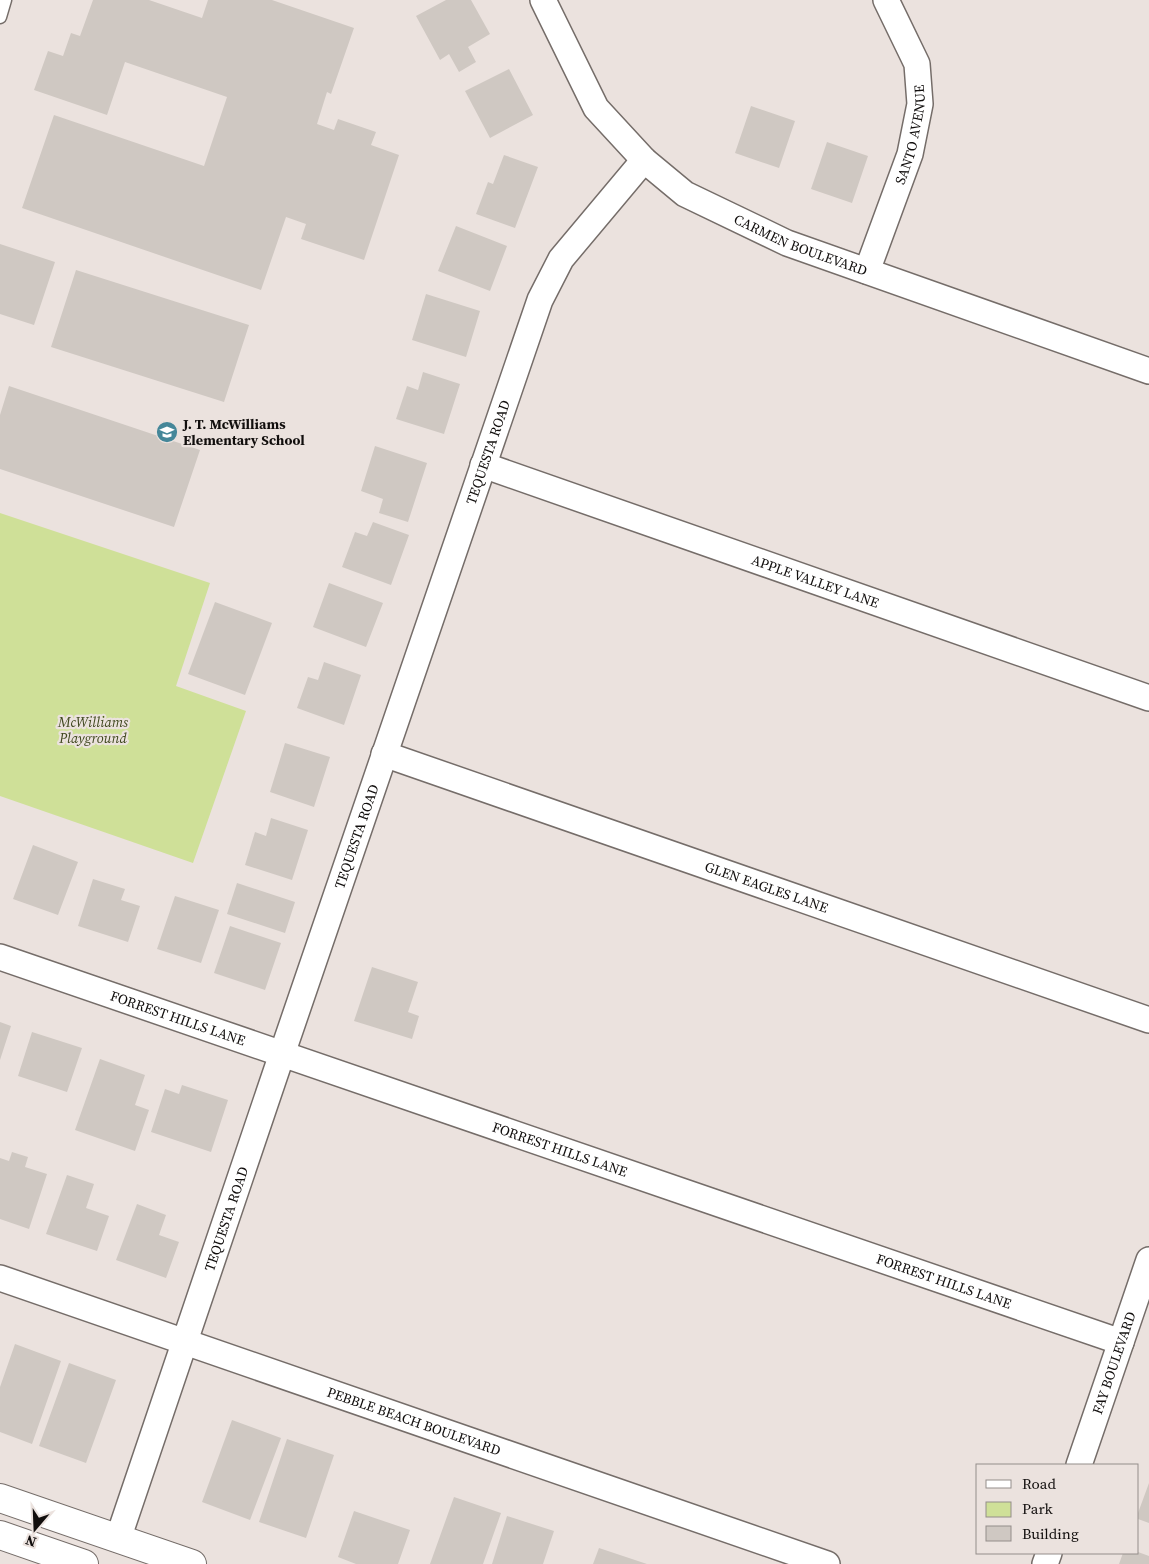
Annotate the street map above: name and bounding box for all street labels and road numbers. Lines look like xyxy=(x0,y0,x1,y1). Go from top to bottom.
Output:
street label: SANTO AVENUE xyxy=(890,84,930,187)
street label: CARMEN BOULEVARD xyxy=(731,209,870,281)
street label: TEQUESTA ROAD xyxy=(461,397,515,507)
street label: APPLE VALLEY LANE xyxy=(749,550,882,613)
street label: TEQUESTA ROAD xyxy=(329,781,384,891)
street label: GLEN EAGLES LANE xyxy=(702,856,831,918)
street label: FORREST HILLS LANE xyxy=(108,986,248,1051)
street label: FORREST HILLS LANE xyxy=(490,1117,630,1182)
street label: TEQUESTA ROAD xyxy=(199,1164,253,1274)
street label: FORREST HILLS LANE xyxy=(874,1249,1014,1314)
street label: FAY BOULEVARD xyxy=(1087,1309,1141,1417)
street label: PEBBLE BEACH BOULEVARD xyxy=(324,1382,504,1460)

